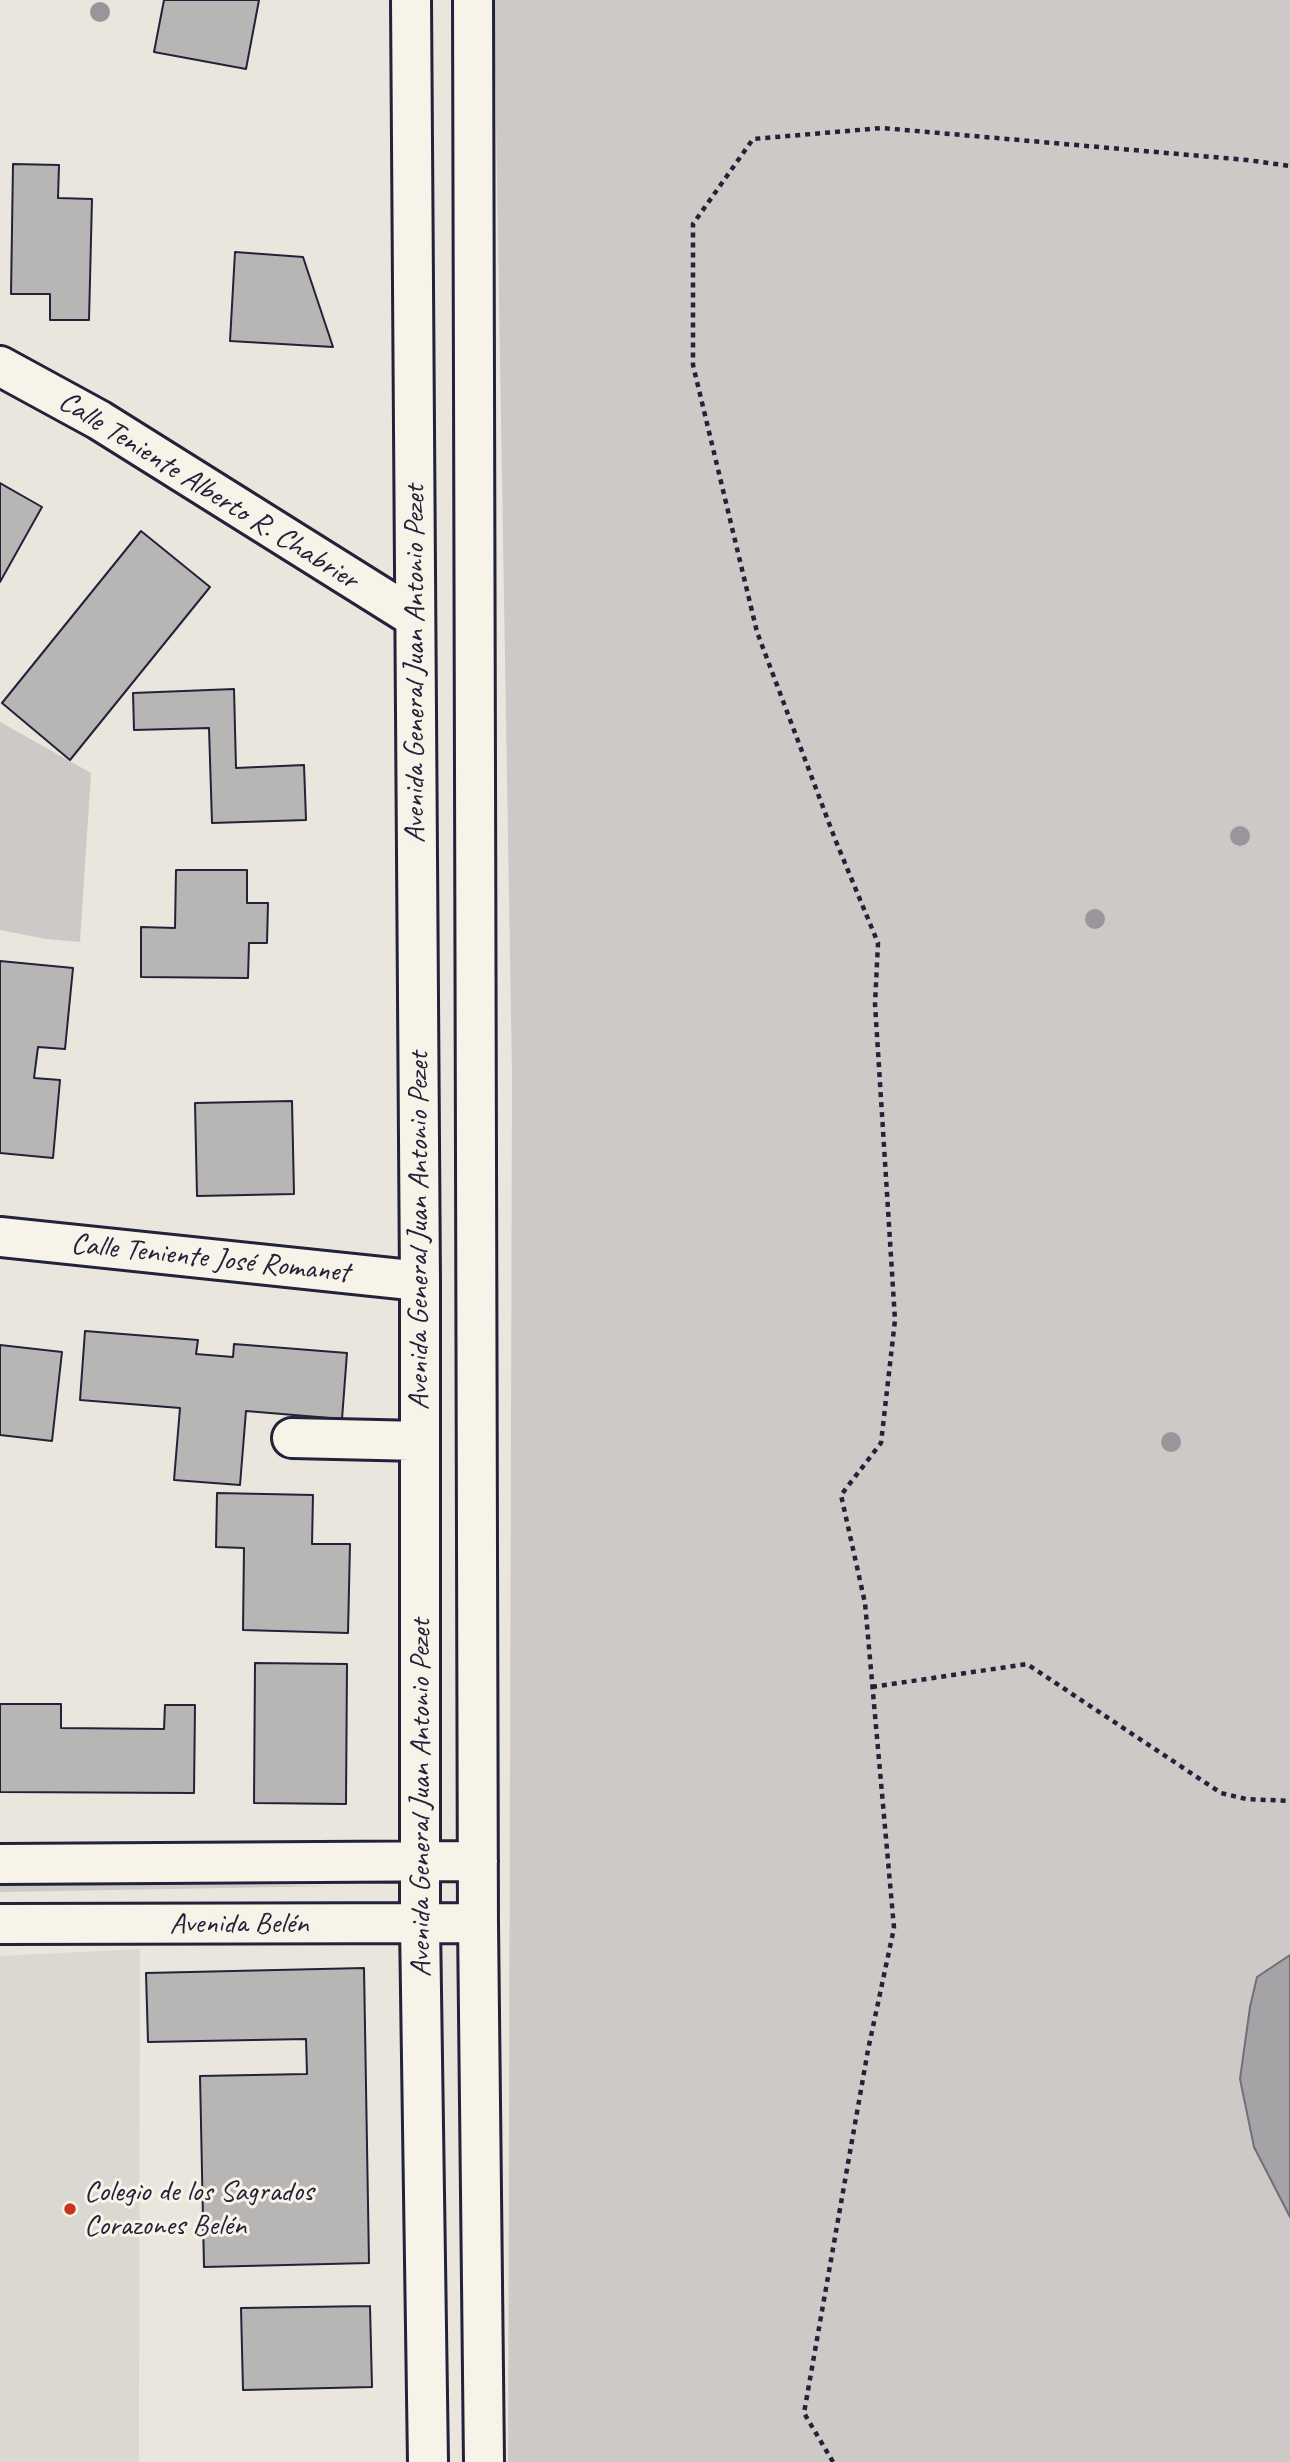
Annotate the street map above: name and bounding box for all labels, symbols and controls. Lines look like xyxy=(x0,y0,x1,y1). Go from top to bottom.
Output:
street label: Calle Teniente Alberto R. Chabrier xyxy=(52,384,364,598)
street label: Avenida General Juan Antonio Pezet xyxy=(397,485,433,843)
street label: Avenida General Juan Antonio Pezet xyxy=(401,1052,437,1410)
street label: Calle Teniente José Romanet xyxy=(69,1226,351,1292)
street label: Avenida General Juan Antonio Pezet xyxy=(403,1619,439,1977)
street label: Avenida Belén xyxy=(169,1906,309,1942)
place label: Colegio de los Sagrados Corazones Belén xyxy=(84,2174,313,2244)
marker: Colegio de los Sagrados Corazones Belén xyxy=(62,2201,78,2217)

